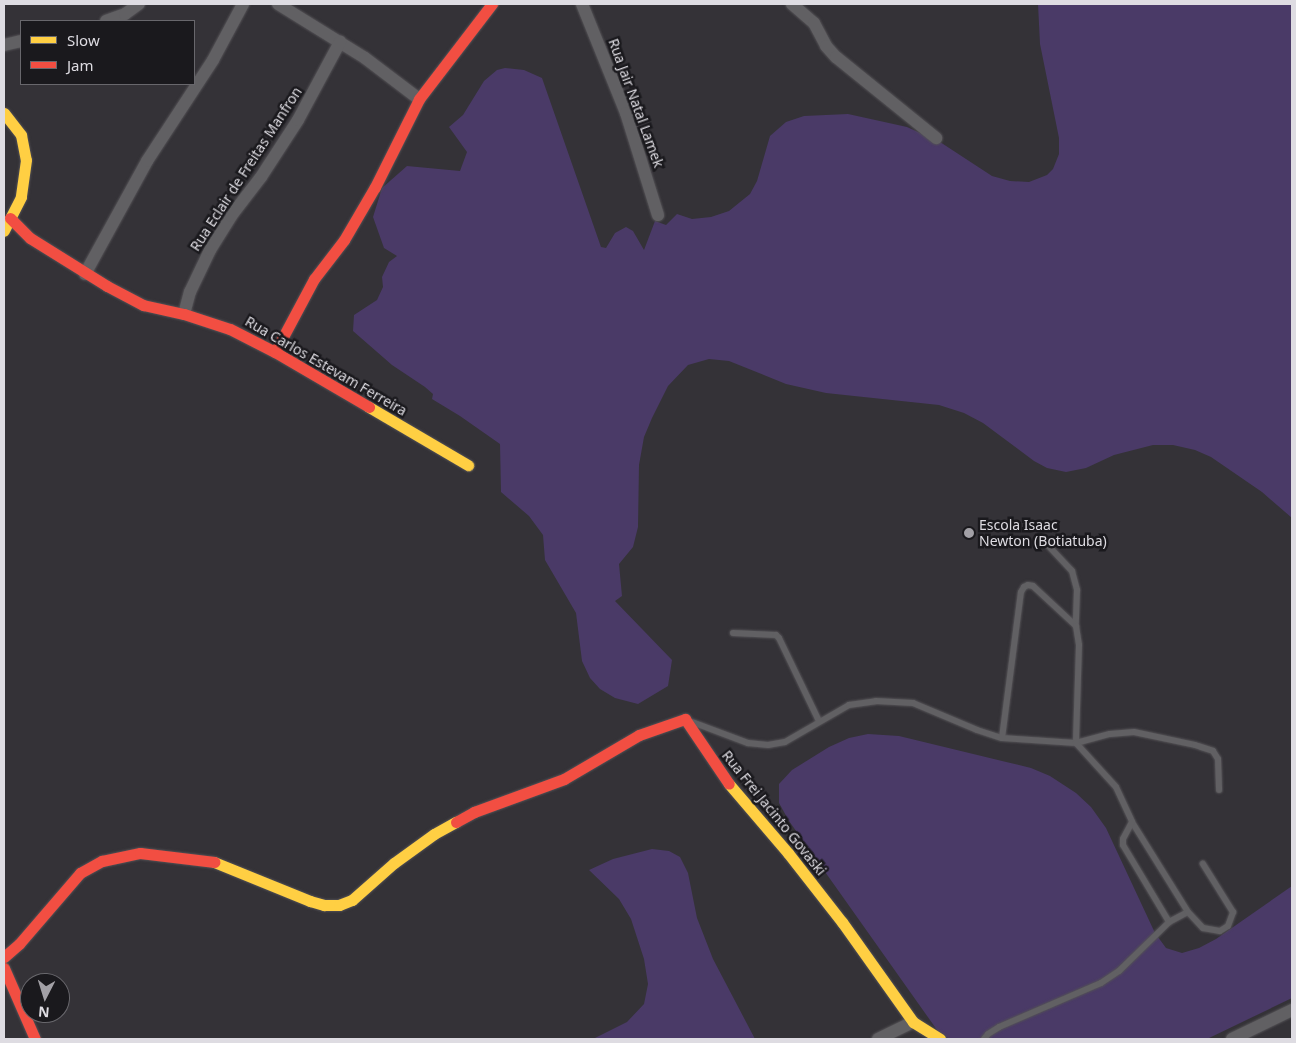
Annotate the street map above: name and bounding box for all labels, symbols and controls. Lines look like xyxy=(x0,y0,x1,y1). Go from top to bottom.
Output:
legend xyxy=(20,20,195,85)
text: Slow xyxy=(67,30,100,50)
street label: Rua Jair Natal Lamek xyxy=(605,36,667,170)
text: Jam xyxy=(67,55,94,75)
street label: Rua Eclair de Freitas Manfron xyxy=(187,84,305,254)
street label: Rua Carlos Estevam Ferreira xyxy=(242,313,410,419)
place label: Escola Isaac Newton (Botiatuba) xyxy=(979,517,1107,550)
marker: Escola Isaac Newton (Botiatuba) xyxy=(963,527,975,539)
street label: Rua Frei Jacinto Govaski xyxy=(718,747,830,879)
north arrow xyxy=(20,973,70,1023)
text: N xyxy=(37,1002,50,1022)

